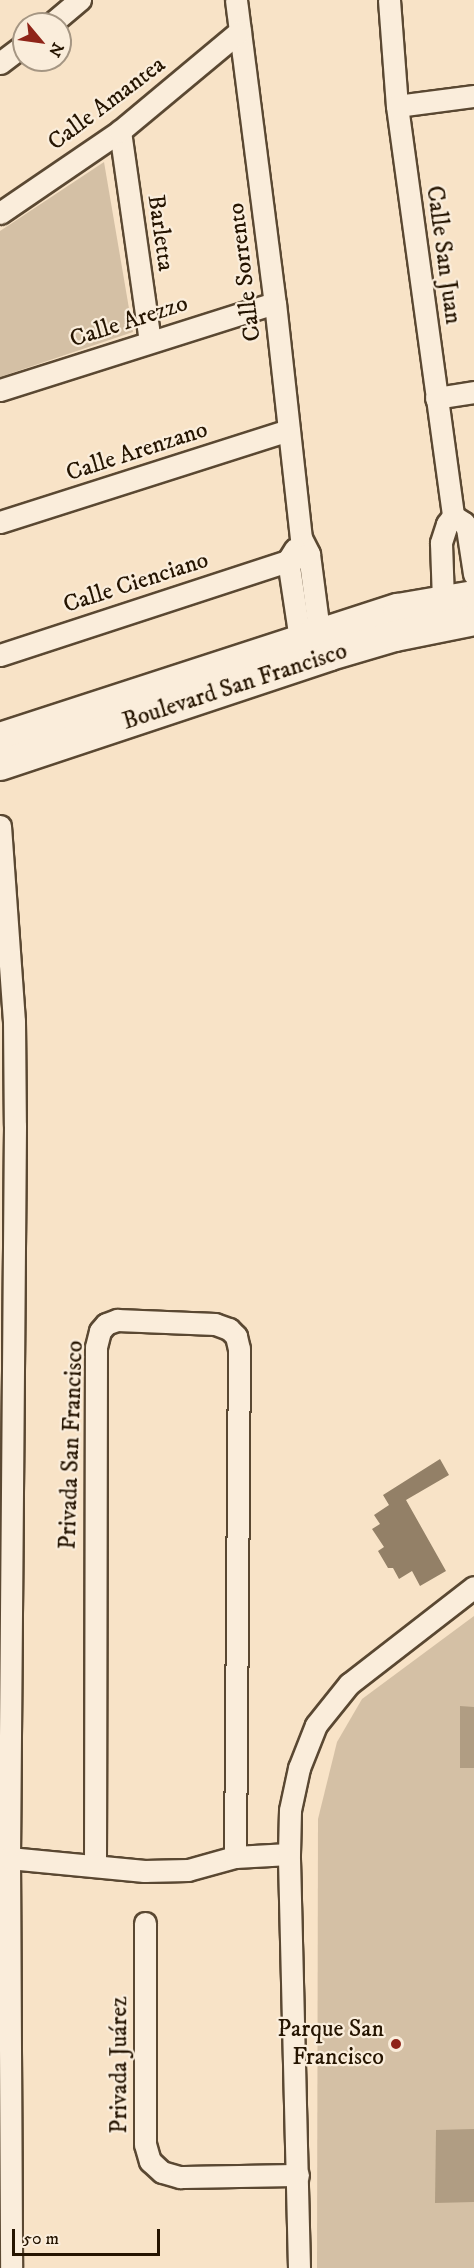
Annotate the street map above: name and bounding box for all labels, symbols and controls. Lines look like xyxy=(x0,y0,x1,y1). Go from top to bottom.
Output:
north arrow xyxy=(12,12,72,72)
text: N xyxy=(44,39,68,60)
street label: Calle Amantea xyxy=(43,51,171,157)
street label: Calle San Juan xyxy=(419,184,467,326)
street label: Barletta xyxy=(140,193,180,273)
street label: Calle Sorrento xyxy=(222,201,268,343)
street label: Calle Arezzo xyxy=(66,289,192,355)
street label: Calle Arenzano xyxy=(63,416,211,488)
street label: Calle Cienciano xyxy=(60,546,212,620)
street label: Boulevard San Francisco xyxy=(119,637,351,737)
street label: Privada San Francisco xyxy=(54,1340,90,1550)
street label: Privada Juárez xyxy=(106,1996,134,2134)
place label: Parque San Francisco xyxy=(277,2016,384,2072)
marker: Parque San Francisco xyxy=(389,2037,403,2051)
scale bar xyxy=(15,2217,164,2255)
text: 50 m xyxy=(23,2228,59,2250)

